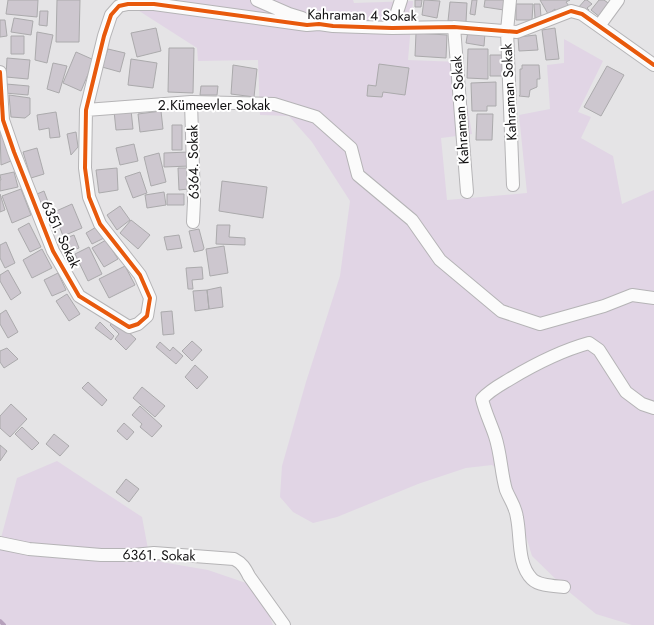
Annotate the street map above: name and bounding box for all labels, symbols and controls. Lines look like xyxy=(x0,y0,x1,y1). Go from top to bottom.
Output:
street label: Kahraman 4 Sokak xyxy=(307,4,418,26)
street label: Kahraman Sokak xyxy=(496,42,522,141)
street label: Kahraman 3 Sokak xyxy=(446,54,474,165)
street label: 2.Kümeevler Sokak xyxy=(158,95,271,115)
street label: 6364. Sokak xyxy=(182,124,204,200)
street label: 6351. Sokak xyxy=(37,197,86,272)
street label: 6361. Sokak xyxy=(122,544,196,566)

